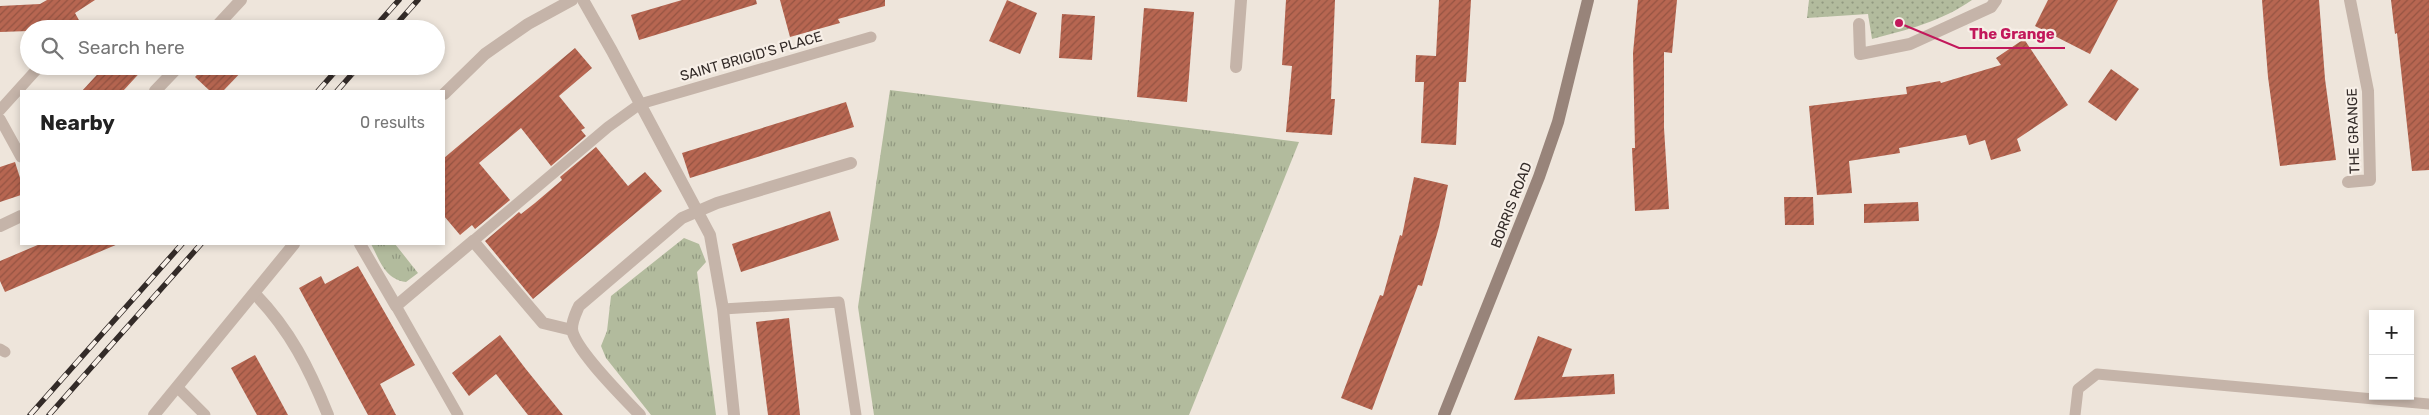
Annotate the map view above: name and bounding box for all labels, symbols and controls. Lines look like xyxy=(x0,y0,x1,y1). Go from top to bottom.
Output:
callout: The Grange xyxy=(1959,18,2065,48)
search box xyxy=(20,20,445,75)
text: The Grange xyxy=(1969,25,2055,43)
street label: SAINT BRIGID'S PLACE xyxy=(678,28,824,85)
icon: search xyxy=(38,34,66,62)
text: Search here xyxy=(78,36,185,59)
street label: THE GRANGE xyxy=(2344,88,2363,174)
text: Nearby xyxy=(40,110,115,135)
text: 0 results xyxy=(360,113,425,132)
street label: BORRIS ROAD xyxy=(1487,160,1536,251)
map controls xyxy=(2369,310,2414,400)
button: + xyxy=(2369,310,2414,355)
button: − xyxy=(2369,355,2414,400)

